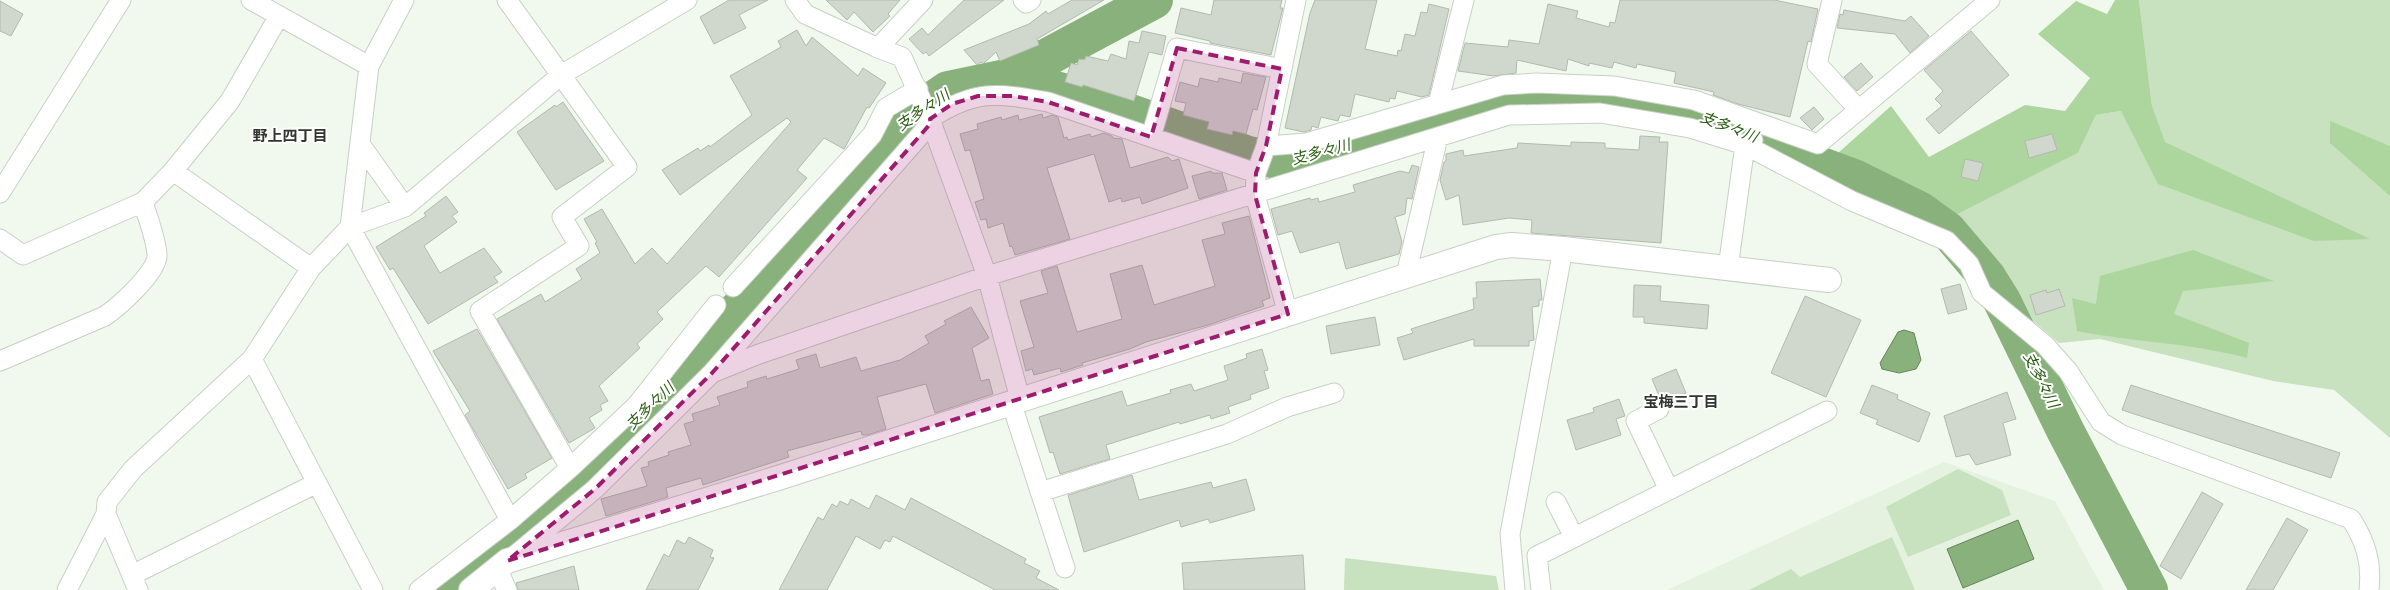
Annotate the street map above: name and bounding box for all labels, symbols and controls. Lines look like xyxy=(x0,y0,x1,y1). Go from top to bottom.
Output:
water label: 支多々川 xyxy=(893,84,954,133)
water label: 支多々川 xyxy=(1698,107,1762,146)
district label: 野上四丁目 xyxy=(252,126,328,144)
water label: 支多々川 xyxy=(1289,134,1354,167)
water label: 支多々川 xyxy=(2020,349,2064,412)
water label: 支多々川 xyxy=(621,377,679,433)
district label: 宝梅三丁目 xyxy=(1643,392,1719,410)

